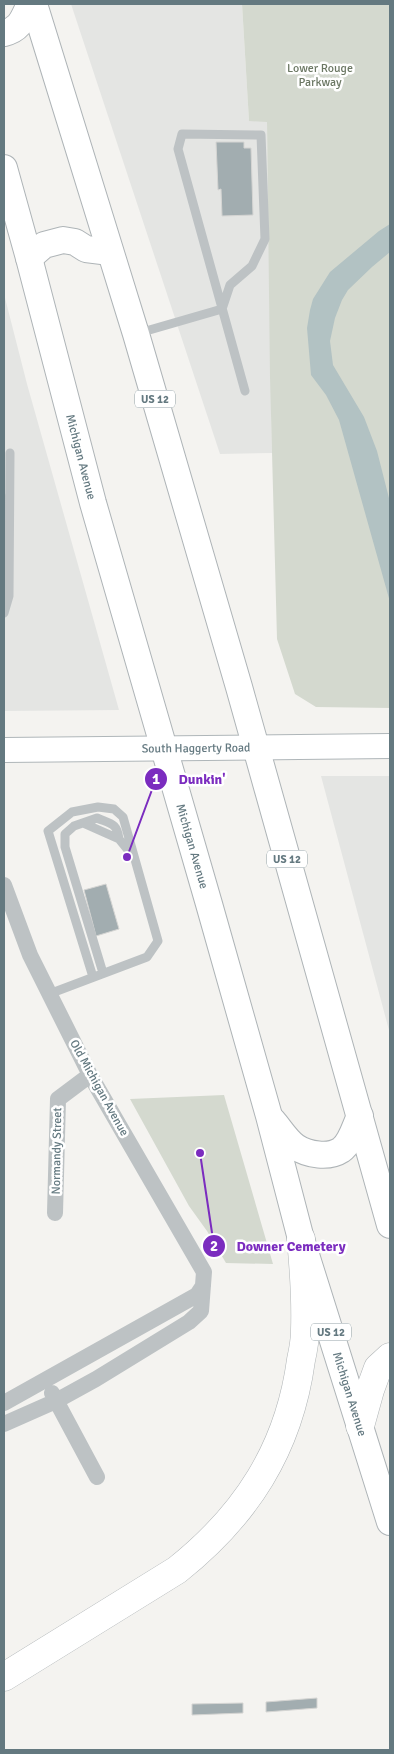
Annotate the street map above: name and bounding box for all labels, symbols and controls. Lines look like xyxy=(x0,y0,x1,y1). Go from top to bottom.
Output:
park label: Lower Rouge Parkway xyxy=(287,61,353,90)
road number: US 12 xyxy=(135,390,175,408)
street label: Michigan Avenue xyxy=(63,413,99,501)
street label: South Haggerty Road xyxy=(142,740,250,756)
callout: Dunkin' xyxy=(143,764,235,793)
text: 1 xyxy=(152,770,160,788)
text: Dunkin' xyxy=(178,771,226,788)
street label: Michigan Avenue xyxy=(173,802,212,890)
road number: US 12 xyxy=(267,851,307,868)
street label: Old Michigan Avenue xyxy=(66,1037,132,1139)
street label: Normandy Street xyxy=(49,1107,65,1195)
callout: Downer Cemetery xyxy=(201,1231,355,1260)
text: 2 xyxy=(210,1237,218,1255)
text: Downer Cemetery xyxy=(236,1238,346,1255)
road number: US 12 xyxy=(311,1324,351,1340)
street label: Michigan Avenue xyxy=(329,1350,370,1438)

